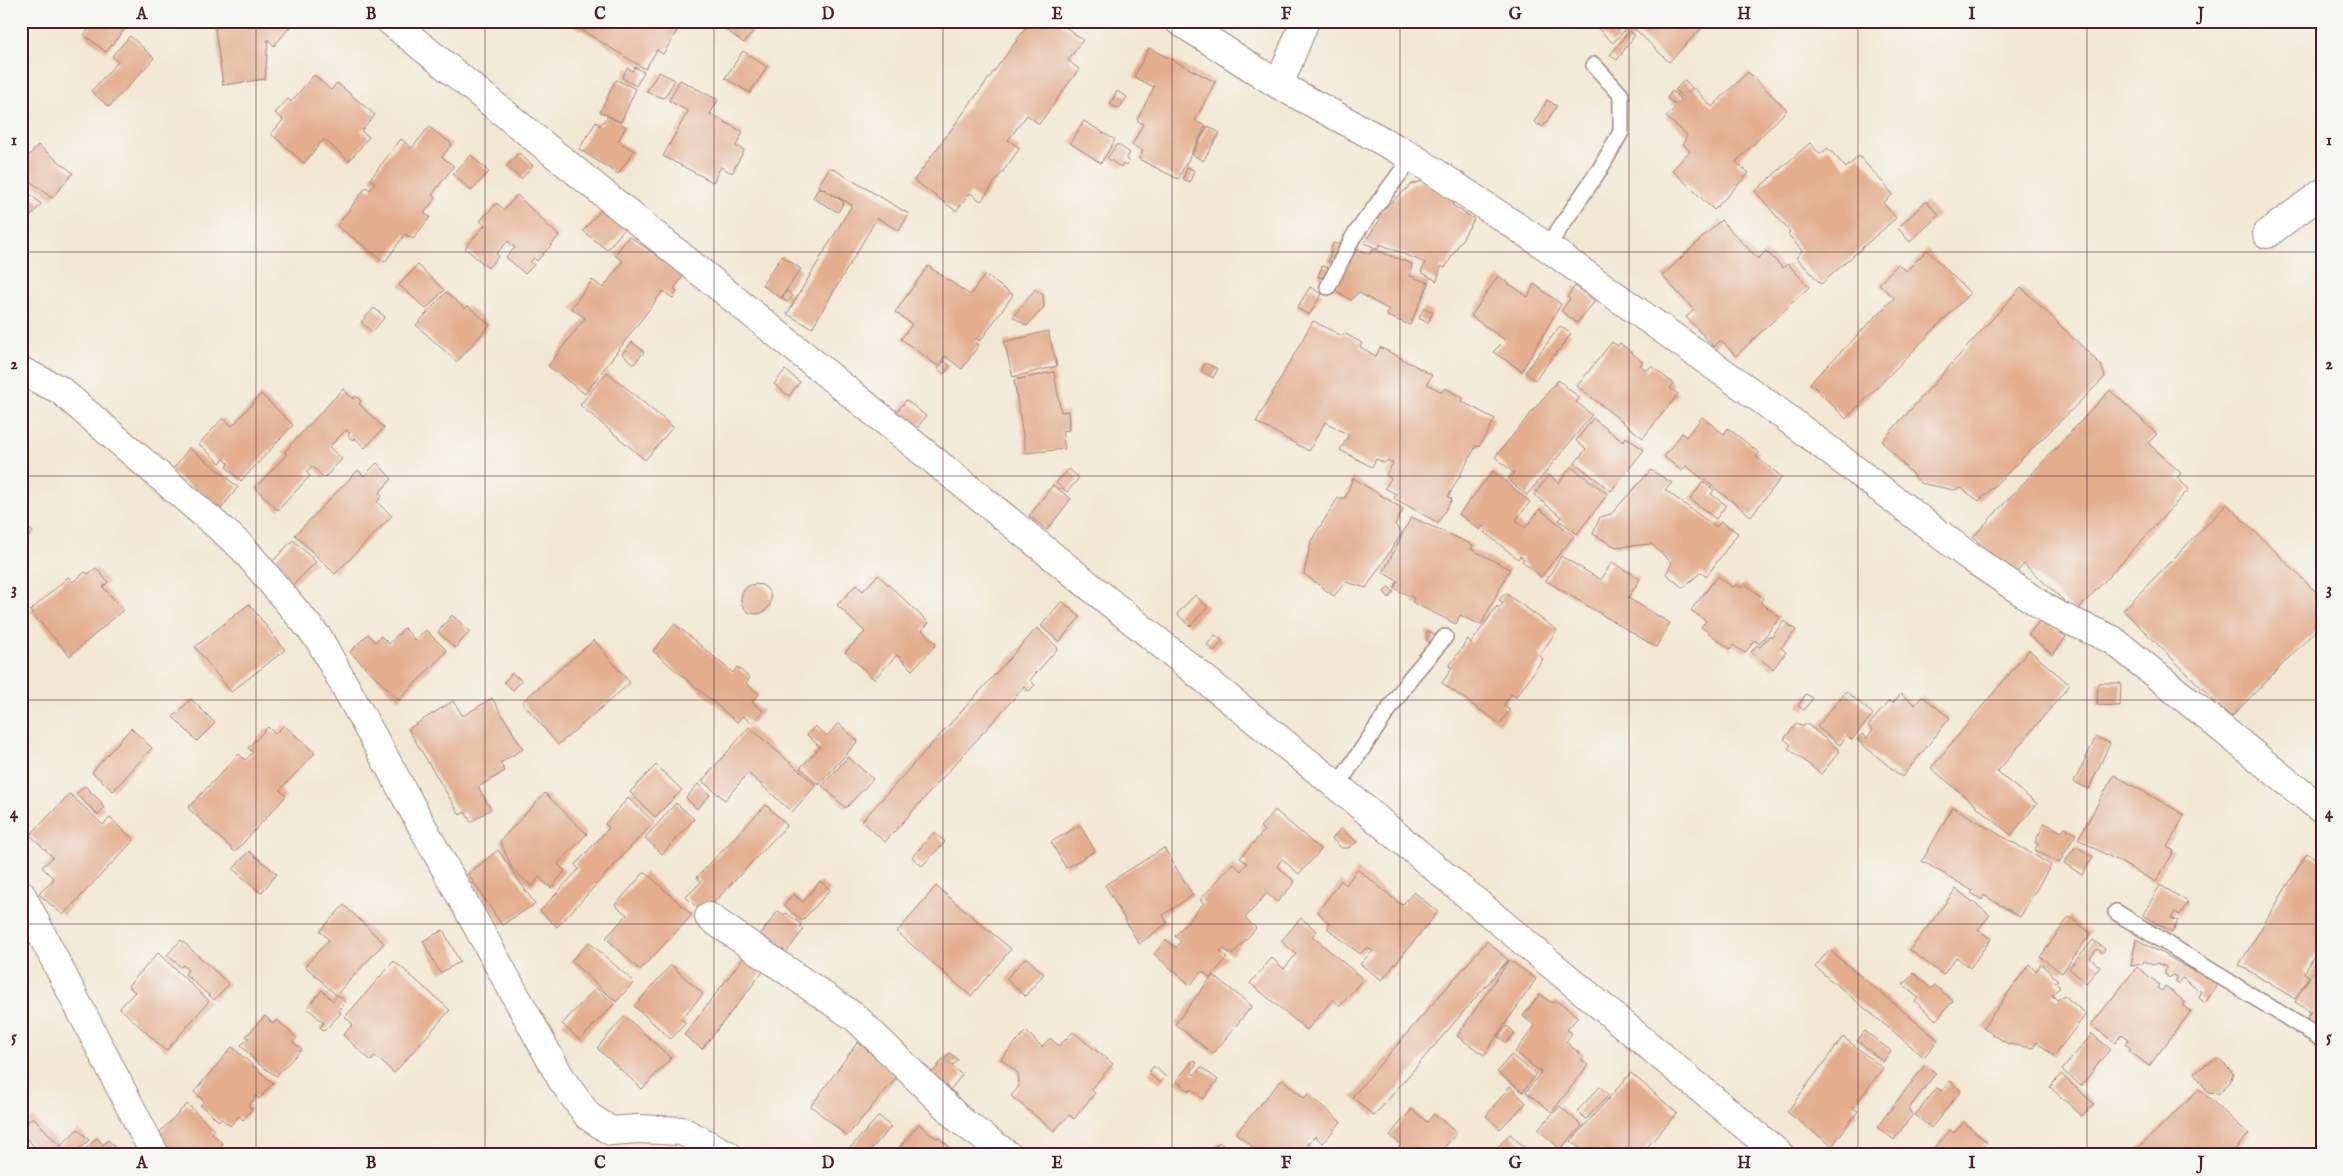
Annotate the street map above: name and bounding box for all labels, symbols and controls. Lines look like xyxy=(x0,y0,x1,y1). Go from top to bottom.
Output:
text: A xyxy=(136,5,149,25)
text: B xyxy=(366,5,377,25)
text: C xyxy=(594,5,606,25)
text: D xyxy=(822,5,835,25)
text: E xyxy=(1051,5,1063,25)
text: F xyxy=(1281,5,1292,25)
text: G xyxy=(1509,5,1522,25)
text: H xyxy=(1737,5,1751,25)
text: I xyxy=(1969,5,1976,25)
text: J xyxy=(2196,5,2205,25)
text: 1 xyxy=(11,131,17,151)
text: 1 xyxy=(2326,131,2332,151)
text: 2 xyxy=(10,355,18,375)
text: 2 xyxy=(2325,355,2333,375)
text: 3 xyxy=(11,580,17,600)
text: 3 xyxy=(2326,580,2332,600)
text: 4 xyxy=(10,804,19,824)
text: 4 xyxy=(2325,804,2334,824)
text: 5 xyxy=(11,1028,17,1048)
text: 5 xyxy=(2326,1028,2332,1048)
text: A xyxy=(136,1154,149,1174)
text: B xyxy=(366,1154,377,1174)
text: C xyxy=(594,1154,606,1174)
text: D xyxy=(822,1154,835,1174)
text: E xyxy=(1051,1154,1063,1174)
text: F xyxy=(1281,1154,1292,1174)
text: G xyxy=(1509,1154,1522,1174)
text: H xyxy=(1737,1154,1751,1174)
text: I xyxy=(1969,1154,1976,1174)
text: J xyxy=(2196,1154,2205,1174)

